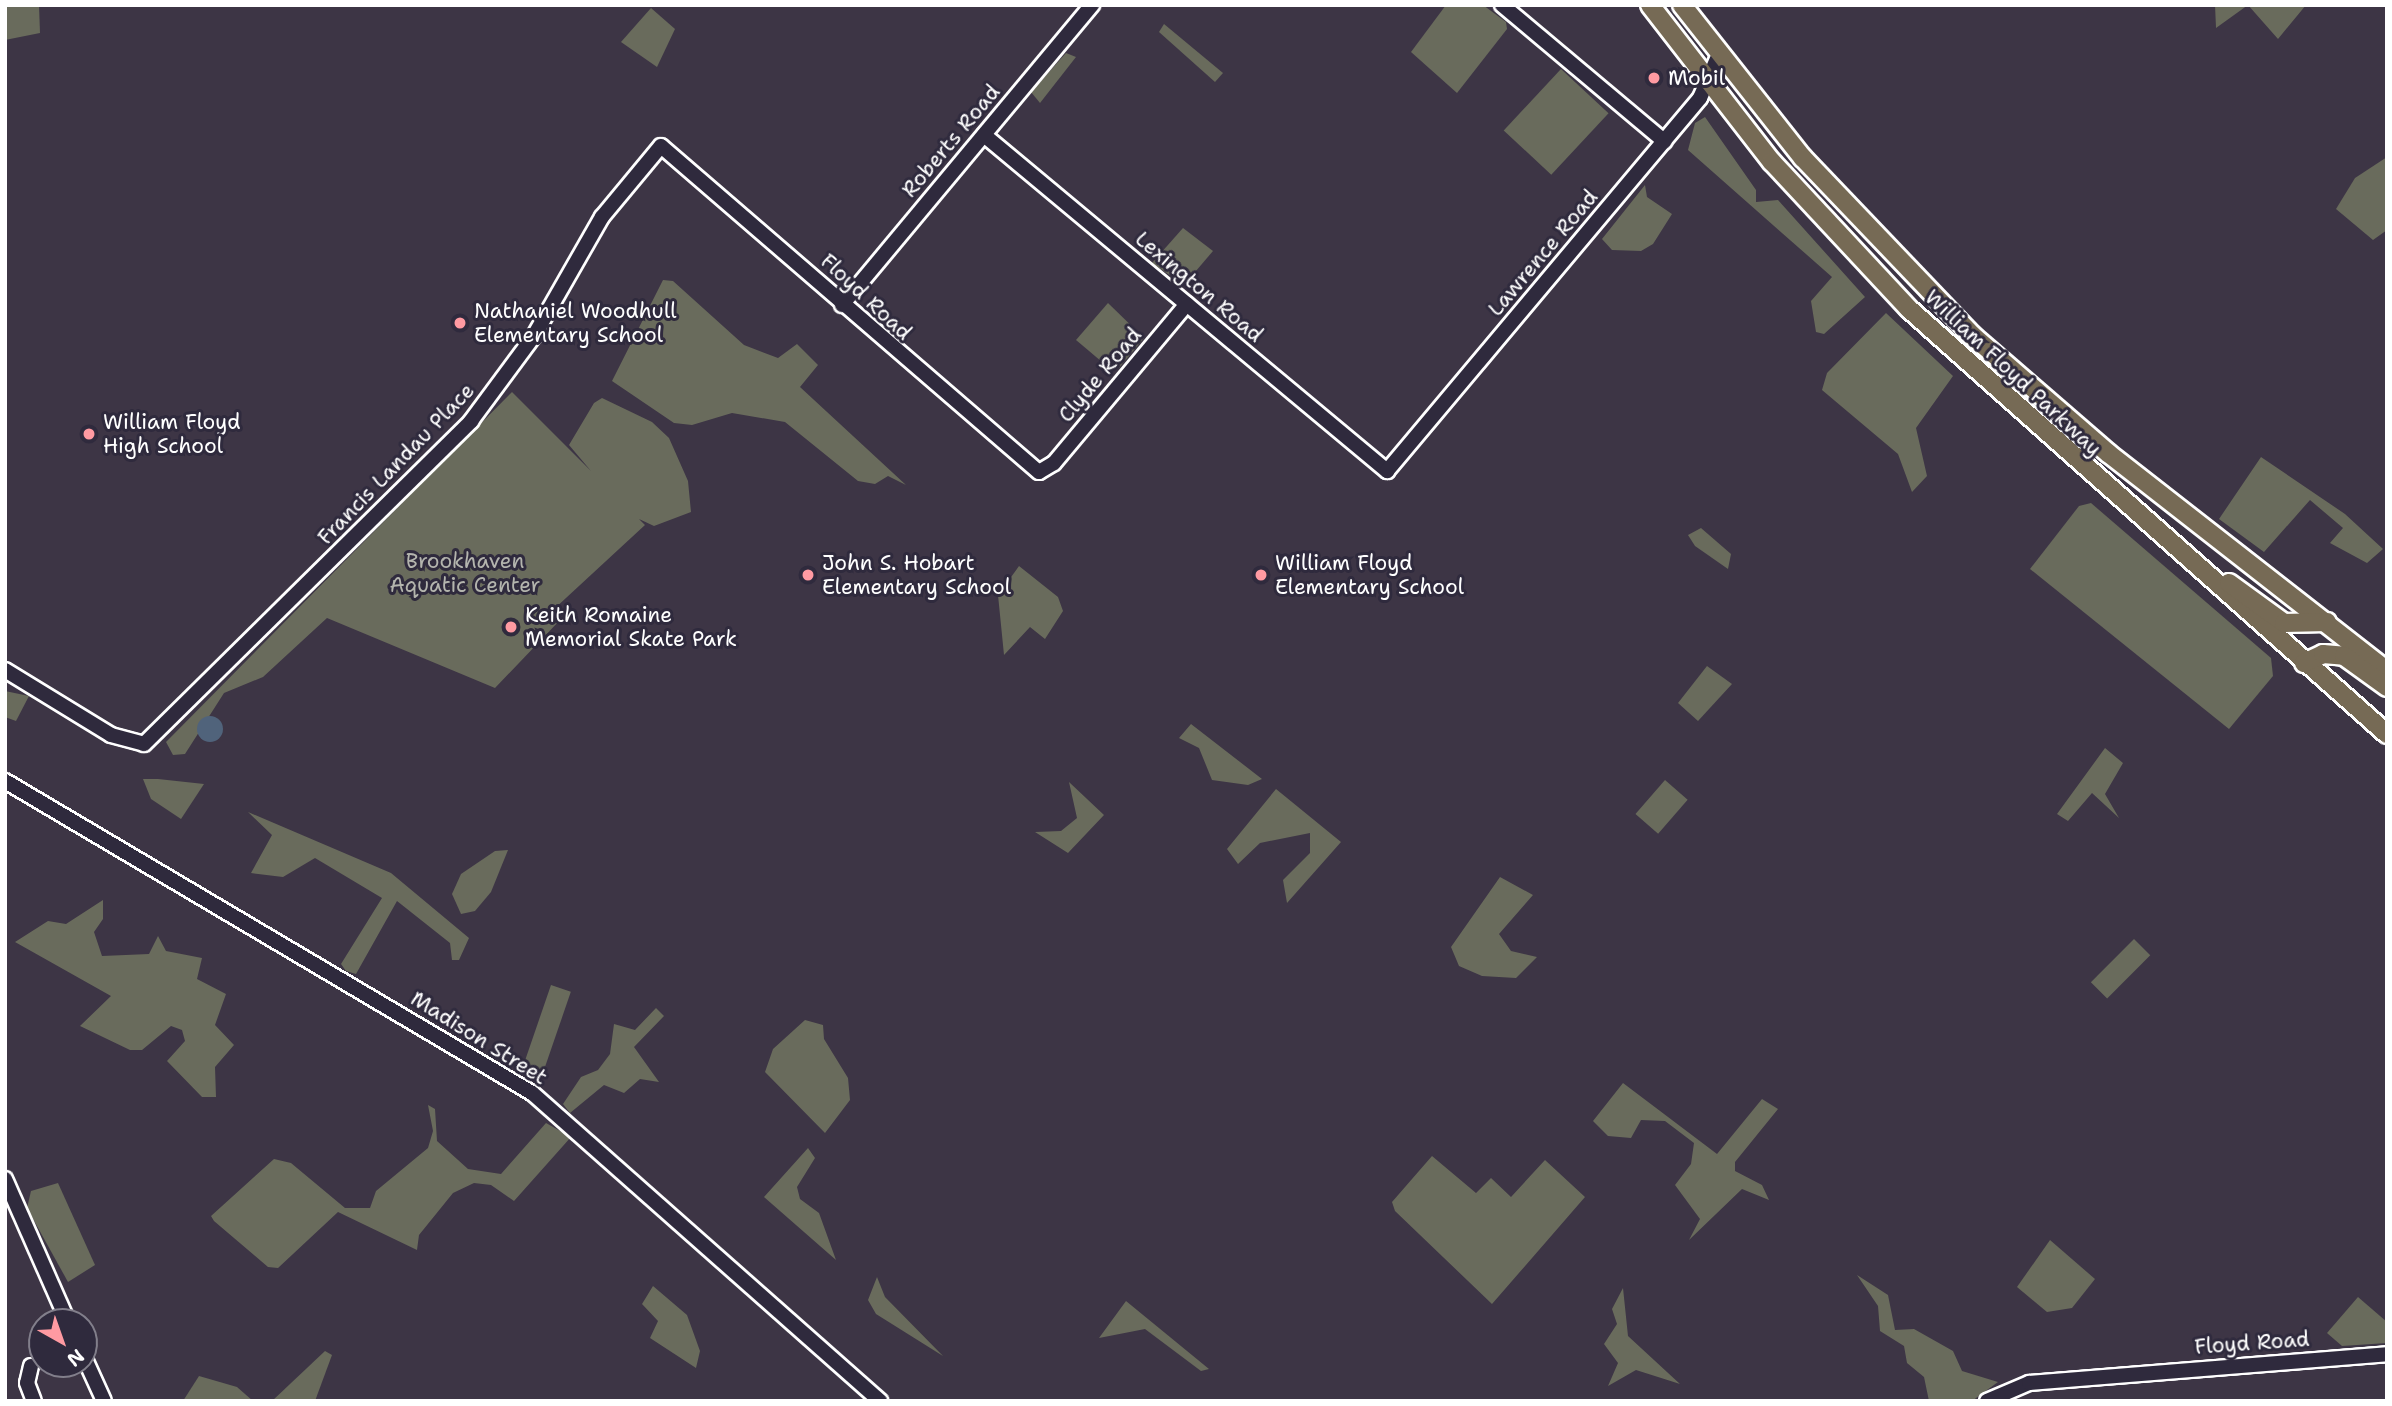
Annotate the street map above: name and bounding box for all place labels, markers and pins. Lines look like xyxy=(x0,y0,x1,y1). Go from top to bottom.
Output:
place label: Mobil xyxy=(1668,65,1725,91)
marker: Mobil xyxy=(1646,70,1662,86)
place label: Nathaniel Woodhull Elementary School xyxy=(474,298,676,348)
marker: Nathaniel Woodhull Elementary School xyxy=(452,315,468,331)
place label: William Floyd High School xyxy=(103,409,241,459)
marker: William Floyd High School xyxy=(81,426,97,442)
place label: John S. Hobart Elementary School xyxy=(822,550,1011,600)
place label: William Floyd Elementary School xyxy=(1275,550,1464,600)
marker: John S. Hobart Elementary School xyxy=(800,567,816,583)
marker: William Floyd Elementary School xyxy=(1253,567,1269,583)
place label: Keith Romaine Memorial Skate Park xyxy=(525,602,737,652)
marker: Keith Romaine Memorial Skate Park xyxy=(503,619,519,635)

